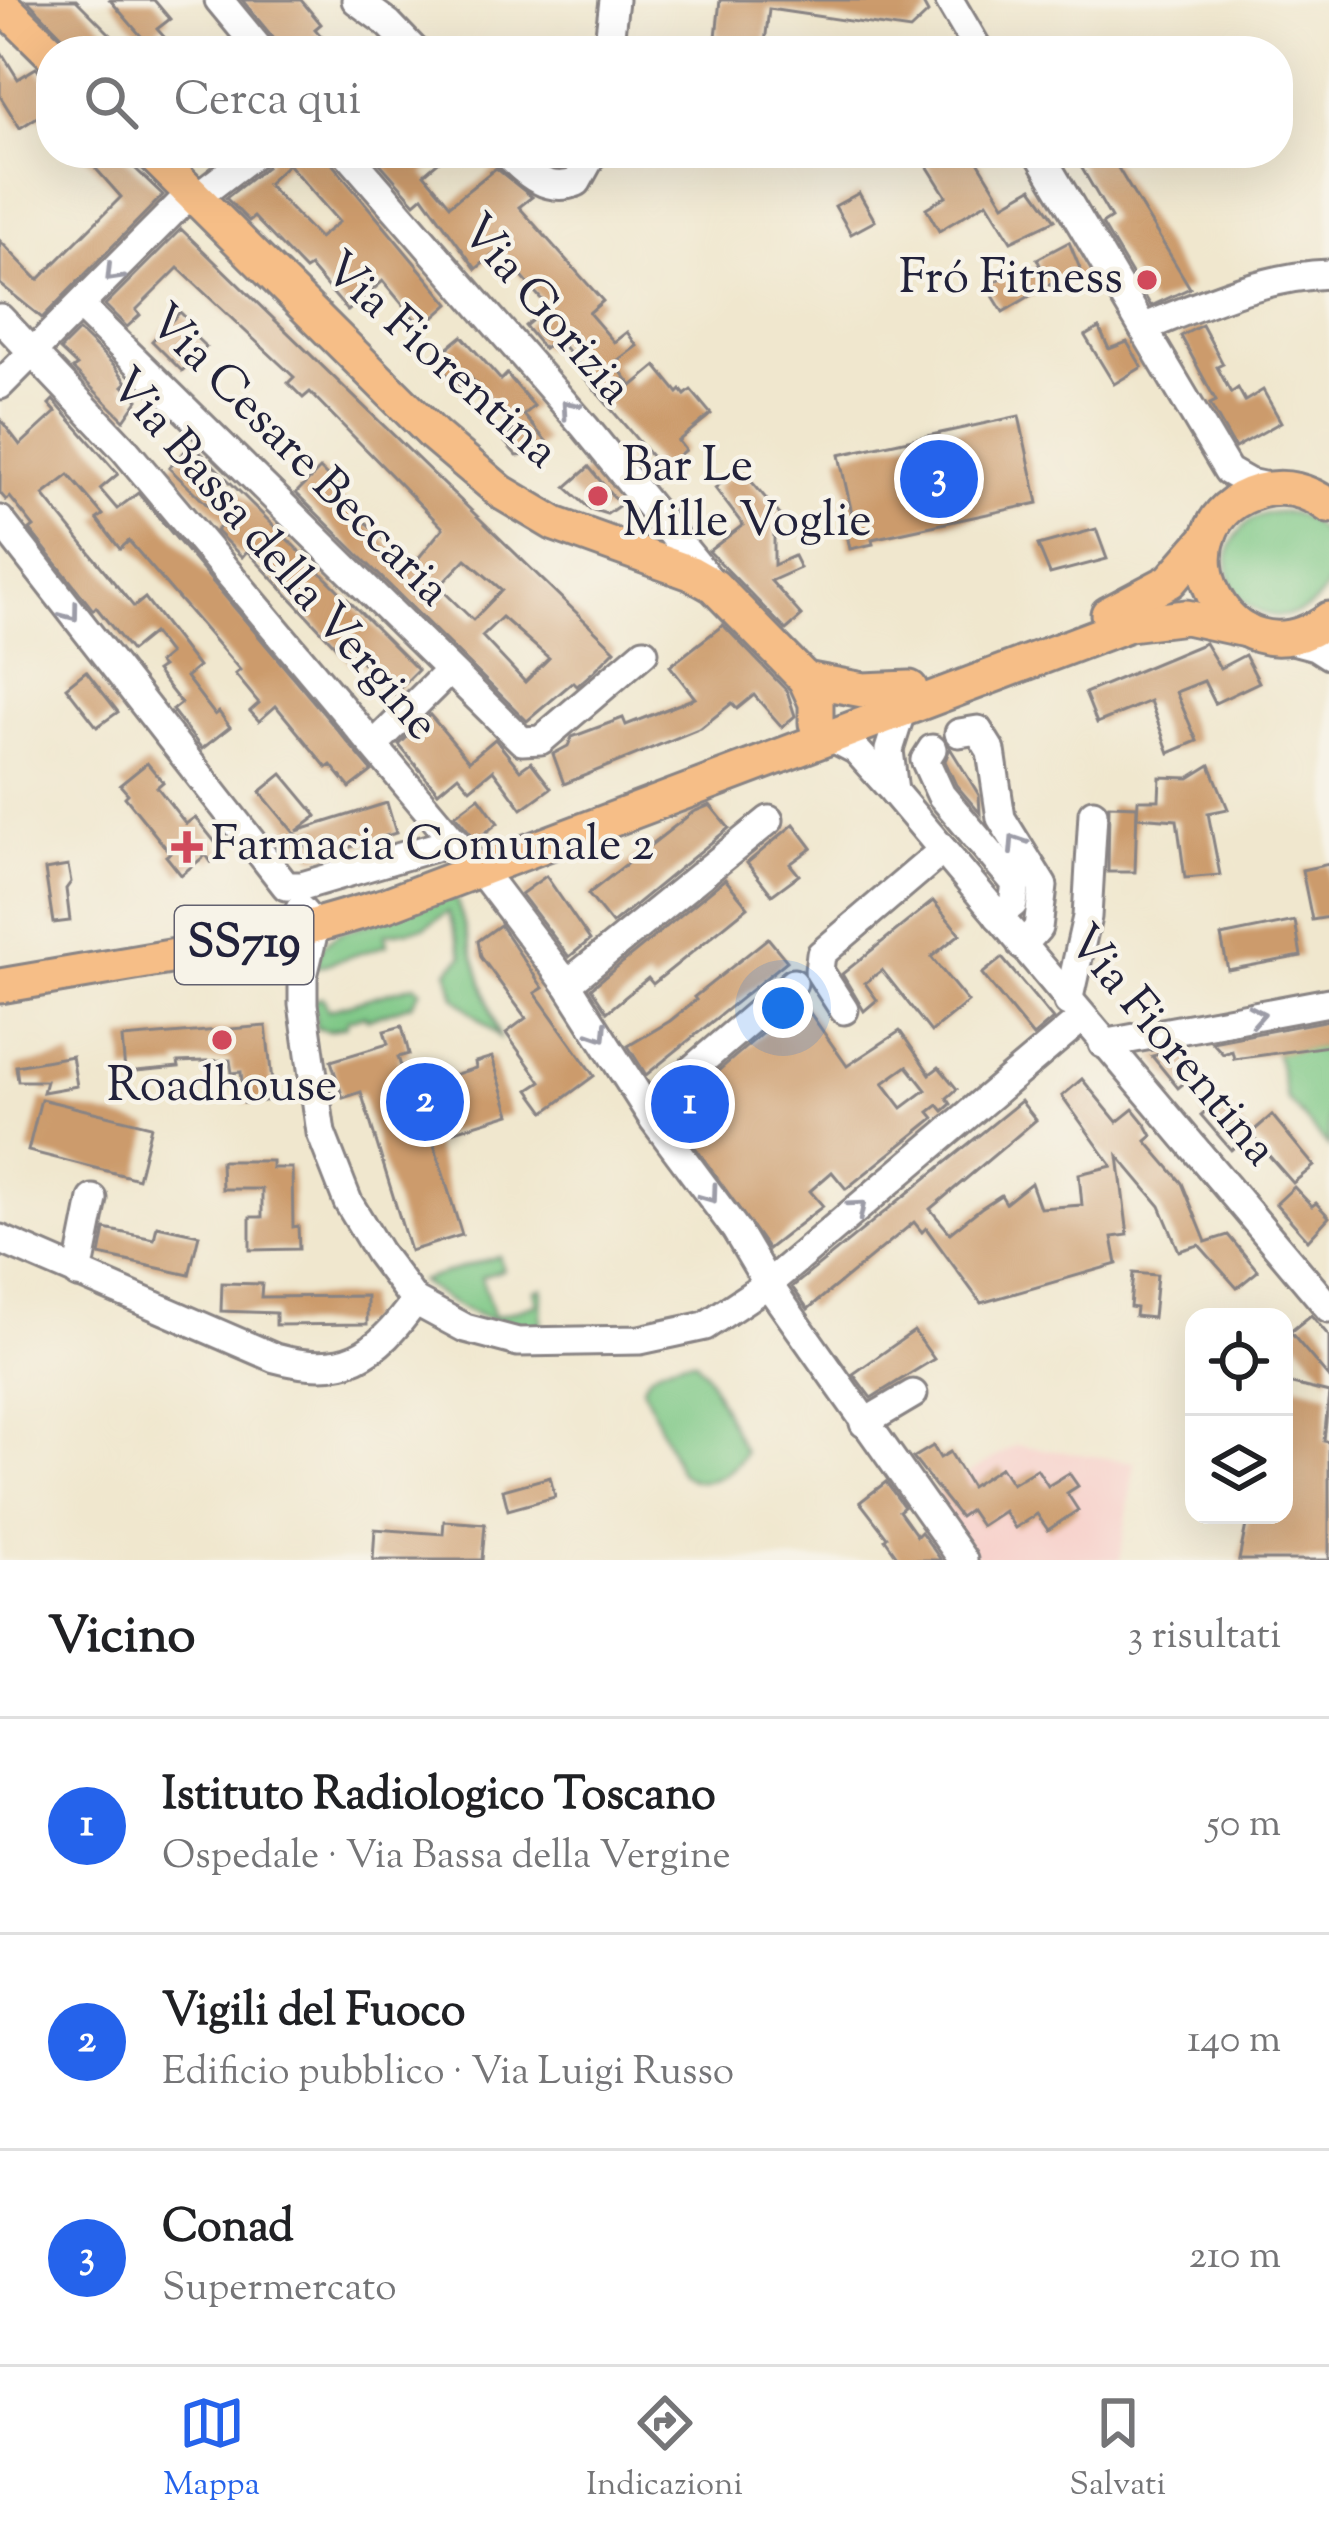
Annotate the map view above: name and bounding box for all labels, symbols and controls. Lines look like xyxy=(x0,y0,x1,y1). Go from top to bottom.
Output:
search box xyxy=(36,36,1293,168)
icon: search xyxy=(78,69,144,135)
text: Cerca qui xyxy=(174,70,361,135)
street label: Via Gorizia xyxy=(442,200,646,422)
street label: Via Fiorentina xyxy=(306,237,572,487)
place label: Fró Fitness xyxy=(899,246,1123,315)
one-way arrow xyxy=(105,260,127,282)
marker: Fró Fitness xyxy=(1134,267,1160,293)
street label: Via Cesare Beccaria xyxy=(130,290,464,624)
street label: Via Bassa della Vergine xyxy=(90,355,454,757)
one-way arrow xyxy=(561,400,583,422)
place label: Bar Le Mille Voglie xyxy=(622,434,872,558)
pin: 3 xyxy=(900,434,978,524)
marker: Bar Le Mille Voglie xyxy=(585,483,611,509)
one-way arrow xyxy=(57,599,78,621)
place label: Farmacia Comunale 2 xyxy=(211,813,654,882)
marker: Farmacia Comunale 2 xyxy=(174,834,200,860)
one-way arrow xyxy=(1009,835,1031,857)
road number: SS719 xyxy=(175,906,313,984)
street label: Via Fiorentina xyxy=(1048,911,1292,1183)
your location xyxy=(753,978,813,1038)
one-way arrow xyxy=(1247,1003,1267,1029)
one-way arrow xyxy=(586,1019,608,1041)
marker: Roadhouse xyxy=(209,1027,235,1053)
place label: Roadhouse xyxy=(107,1054,337,1123)
pin: 2 xyxy=(386,1057,464,1147)
pin: 1 xyxy=(651,1059,729,1149)
one-way arrow xyxy=(695,1182,717,1203)
one-way arrow xyxy=(844,1201,866,1223)
map controls xyxy=(1185,1308,1293,1524)
button: locate xyxy=(1185,1308,1293,1416)
button: layers xyxy=(1185,1416,1293,1524)
text: Vicino xyxy=(48,1602,195,1675)
text: 3 risultati xyxy=(1128,1610,1281,1666)
text: Istituto Radiologico Toscano xyxy=(162,1765,716,1830)
text: 1 xyxy=(80,1798,94,1854)
text: 50 m xyxy=(1206,1798,1281,1854)
text: Ospedale · Via Bassa della Vergine xyxy=(162,1830,731,1886)
text: Vigili del Fuoco xyxy=(162,1981,465,2046)
text: 2 xyxy=(78,2014,96,2070)
text: 140 m xyxy=(1187,2014,1281,2070)
text: Edificio pubblico · Via Luigi Russo xyxy=(162,2046,734,2102)
text: Conad xyxy=(162,2197,294,2262)
text: 3 xyxy=(79,2230,95,2286)
text: 210 m xyxy=(1189,2230,1281,2286)
text: Supermercato xyxy=(162,2262,397,2318)
tab: Mappa xyxy=(163,2390,260,2510)
tab: Indicazioni xyxy=(586,2390,743,2510)
tab: Salvati xyxy=(1069,2390,1166,2510)

